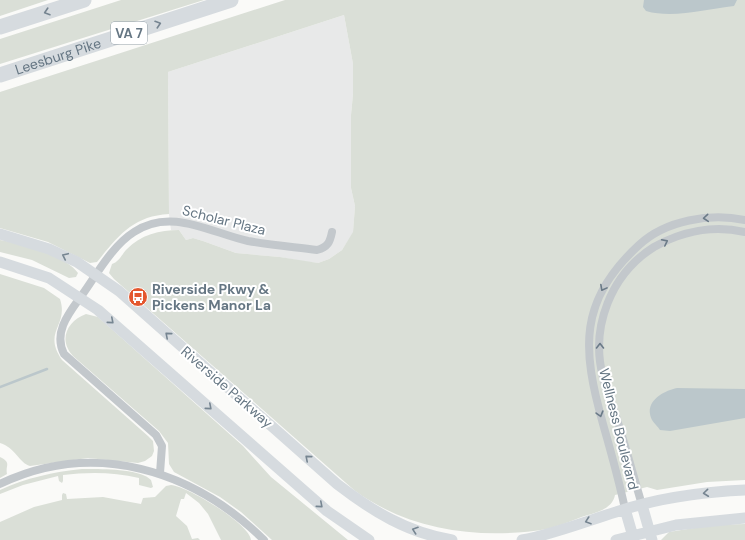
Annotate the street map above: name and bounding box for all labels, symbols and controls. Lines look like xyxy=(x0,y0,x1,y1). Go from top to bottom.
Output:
one-way arrow xyxy=(44,7,51,16)
one-way arrow xyxy=(154,20,161,29)
road number: VA 7 xyxy=(111,22,147,44)
street label: Leesburg Pike xyxy=(13,34,103,79)
street label: Scholar Plaza xyxy=(181,201,267,239)
one-way arrow xyxy=(703,214,709,223)
one-way arrow xyxy=(661,239,668,247)
one-way arrow xyxy=(62,253,70,261)
place label: Riverside Pkwy & Pickens Manor La xyxy=(152,280,271,314)
one-way arrow xyxy=(600,283,608,291)
bus stop icon: Riverside Pkwy & Pickens Manor La xyxy=(127,286,149,308)
one-way arrow xyxy=(106,317,114,324)
one-way arrow xyxy=(165,332,173,340)
street label: Riverside Parkway xyxy=(177,342,277,432)
one-way arrow xyxy=(596,343,604,349)
street label: Wellness Boulevard xyxy=(595,366,643,492)
one-way arrow xyxy=(204,402,211,409)
one-way arrow xyxy=(595,410,604,417)
one-way arrow xyxy=(305,456,312,463)
one-way arrow xyxy=(703,488,709,497)
one-way arrow xyxy=(315,500,323,507)
one-way arrow xyxy=(585,517,592,525)
one-way arrow xyxy=(411,526,418,535)

